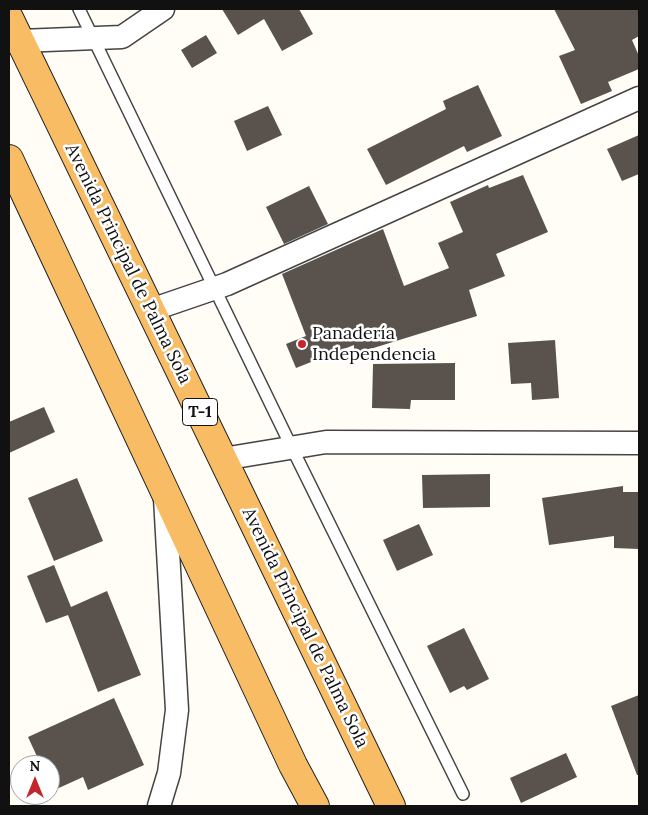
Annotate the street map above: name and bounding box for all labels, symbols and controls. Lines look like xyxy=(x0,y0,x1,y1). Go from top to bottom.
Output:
street label: Avenida Principal de Palma Sola xyxy=(60,140,196,388)
place label: Panadería Independencia xyxy=(312,323,436,366)
marker: Panadería Independencia xyxy=(296,338,308,350)
road number: T-1 xyxy=(182,398,218,426)
street label: Avenida Principal de Palma Sola xyxy=(237,504,373,752)
north arrow xyxy=(10,755,60,805)
text: N xyxy=(30,757,40,775)

